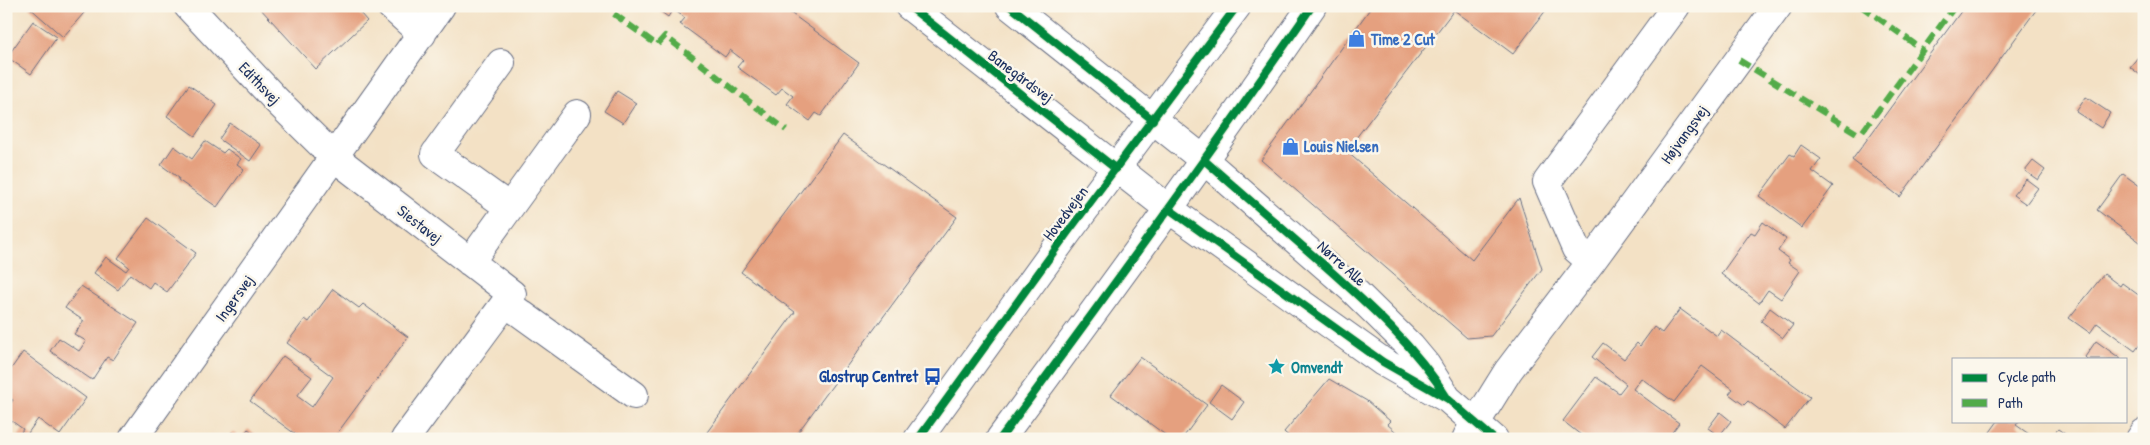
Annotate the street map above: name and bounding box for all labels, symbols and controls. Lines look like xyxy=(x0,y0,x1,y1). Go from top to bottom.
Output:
place label: Time 2 Cut xyxy=(1370,28,1435,50)
shop icon: Time 2 Cut xyxy=(1347,29,1367,49)
street label: Banegårdsvej xyxy=(984,44,1058,108)
street label: Edithsvej xyxy=(234,57,286,109)
street label: Højvangsvej xyxy=(1655,100,1713,168)
place label: Louis Nielsen xyxy=(1304,135,1379,157)
shop icon: Louis Nielsen xyxy=(1280,136,1300,156)
street label: Hovedvejen xyxy=(1037,181,1093,245)
street label: Siestavej xyxy=(393,199,447,249)
street label: Nørre Alle xyxy=(1313,235,1372,291)
street label: Ingersvej xyxy=(209,270,259,326)
place label: Omvendt xyxy=(1291,356,1343,378)
place icon: Omvendt xyxy=(1267,357,1287,377)
legend xyxy=(1952,358,2128,422)
place label: Glostrup Centret xyxy=(819,365,918,388)
bus stop icon: Glostrup Centret xyxy=(922,366,942,386)
text: Cycle path xyxy=(1998,366,2056,387)
text: Path xyxy=(1998,392,2023,413)

